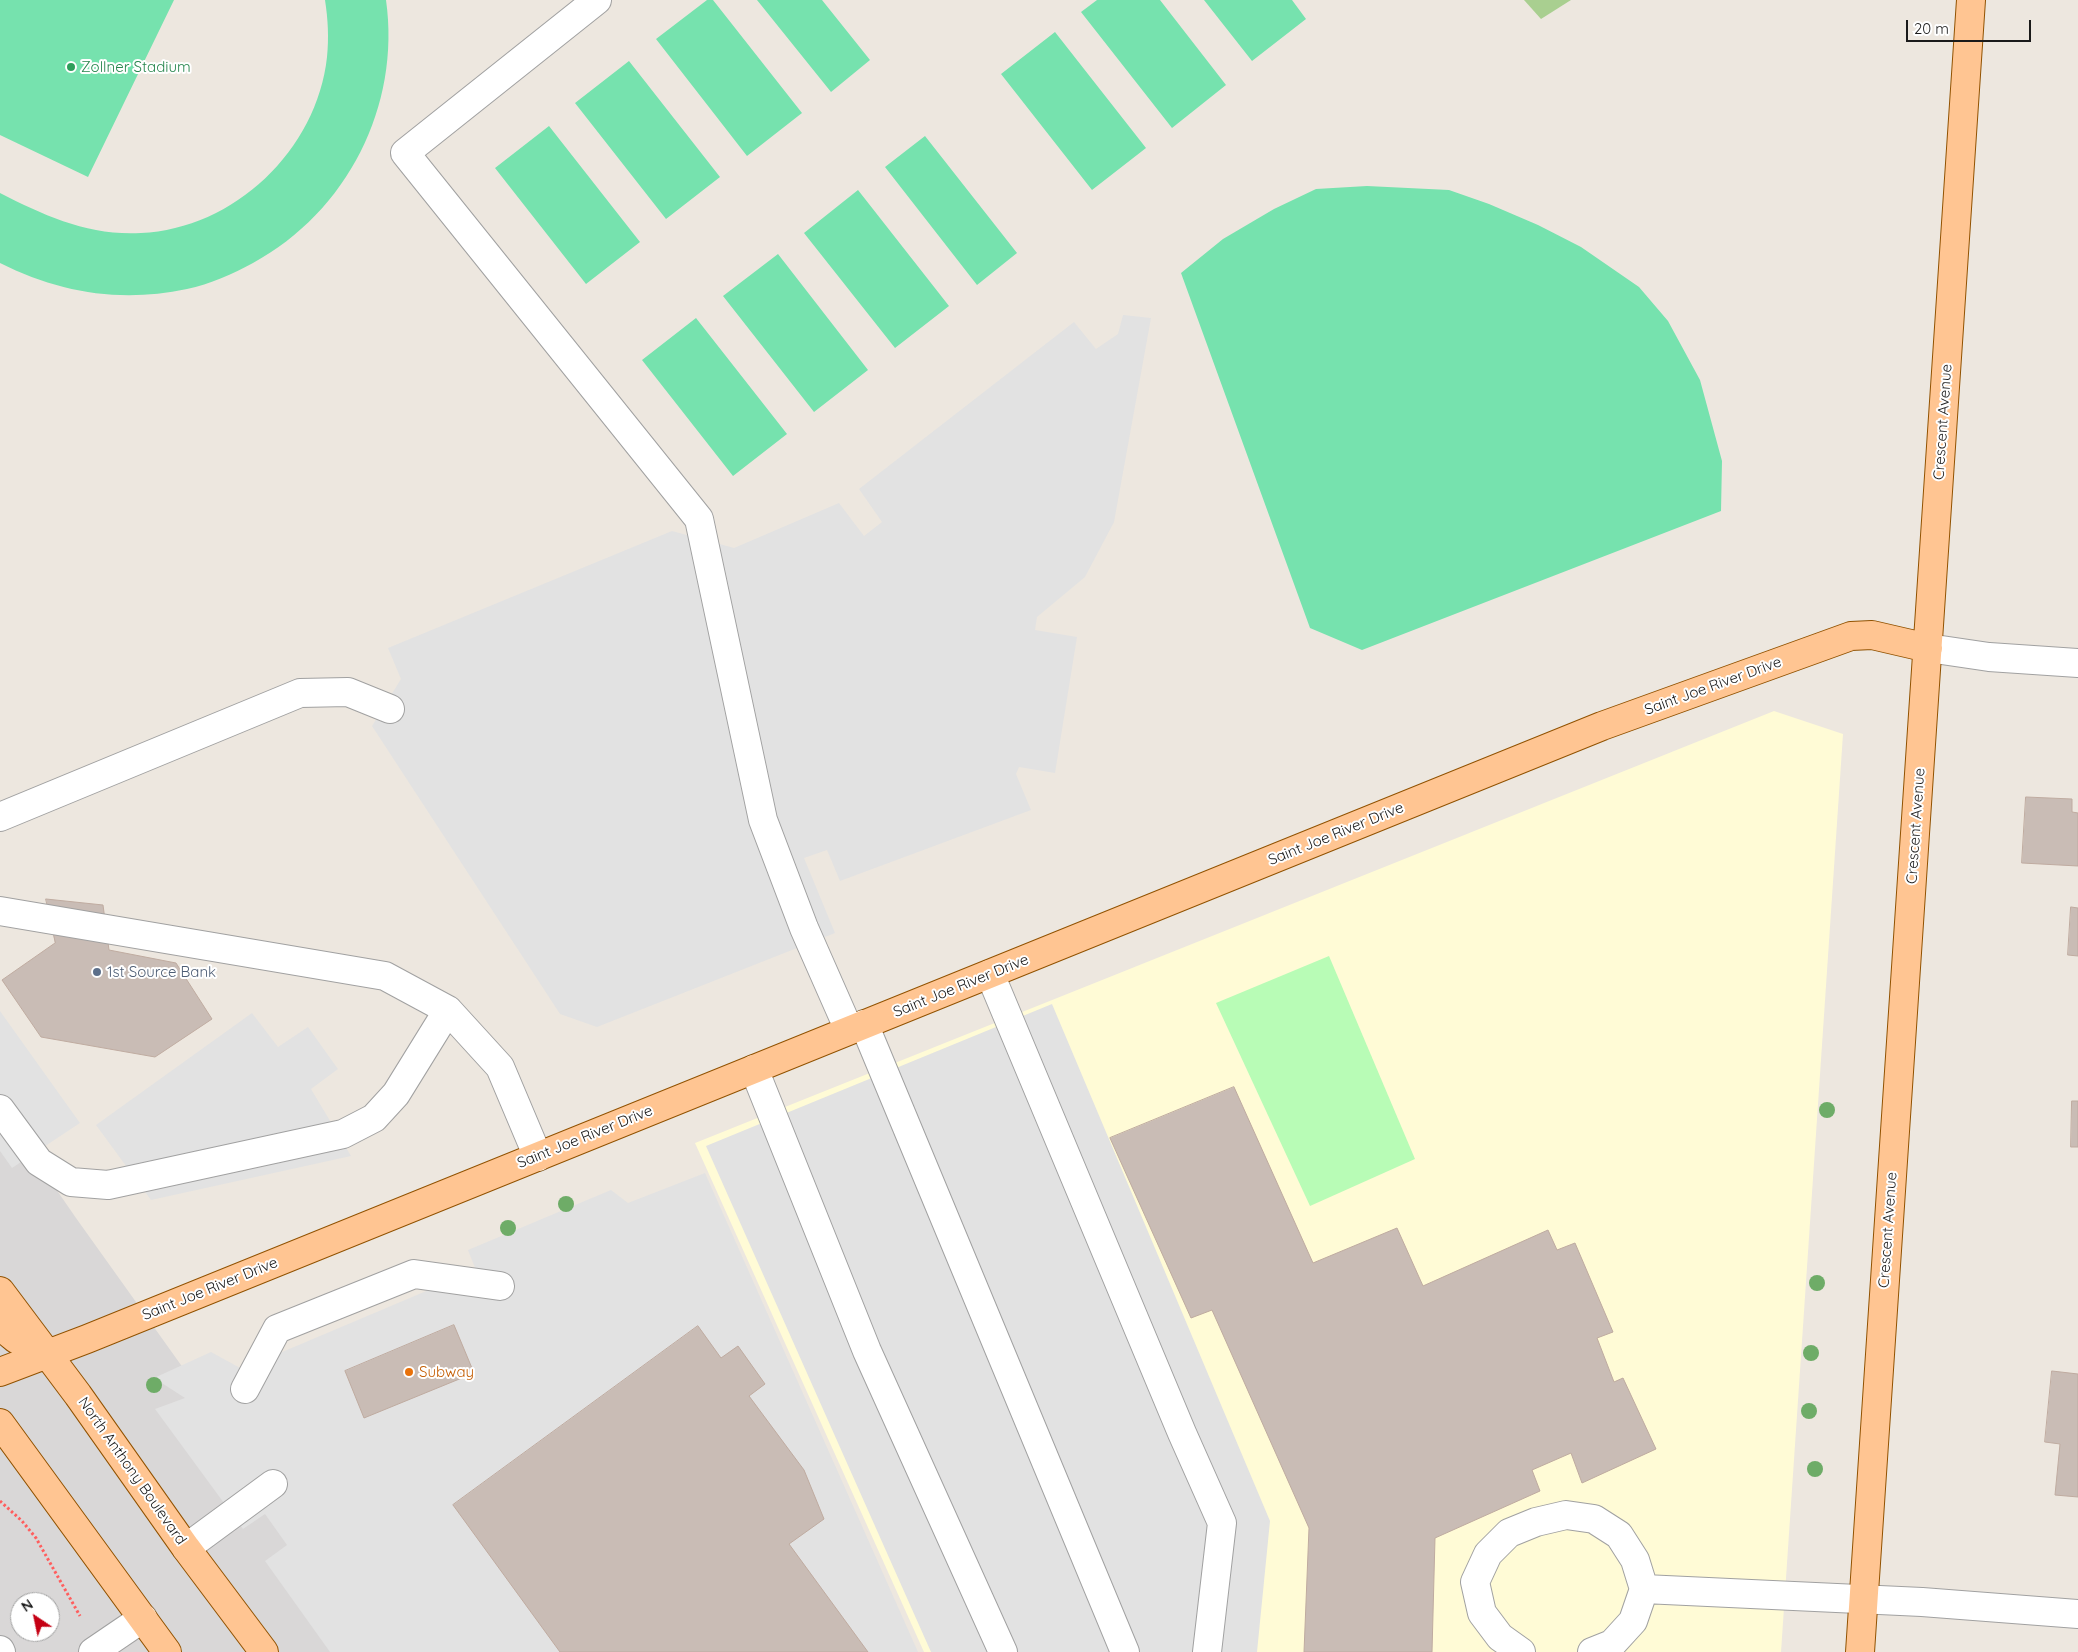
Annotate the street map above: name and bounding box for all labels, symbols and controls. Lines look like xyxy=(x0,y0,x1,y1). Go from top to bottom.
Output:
scale bar xyxy=(1908,10,2033,42)
text: 20 m xyxy=(1914,19,1949,38)
place label: Zollner Stadium xyxy=(81,58,191,76)
marker: Zollner Stadium xyxy=(65,61,77,73)
street label: Crescent Avenue xyxy=(1930,363,1956,481)
street label: Saint Joe River Drive xyxy=(1642,653,1784,719)
street label: Crescent Avenue xyxy=(1903,767,1929,885)
street label: Saint Joe River Drive xyxy=(1266,799,1406,869)
street label: Saint Joe River Drive xyxy=(891,951,1031,1021)
place label: 1st Source Bank xyxy=(107,963,216,981)
marker: 1st Source Bank xyxy=(91,966,103,978)
street label: Saint Joe River Drive xyxy=(515,1102,655,1172)
street label: Crescent Avenue xyxy=(1875,1171,1901,1289)
street label: Saint Joe River Drive xyxy=(140,1254,280,1324)
place label: Subway xyxy=(419,1363,474,1381)
marker: Subway xyxy=(403,1366,415,1378)
street label: North Anthony Boulevard xyxy=(74,1394,190,1548)
north arrow xyxy=(10,1592,60,1642)
text: N xyxy=(18,1595,36,1616)

